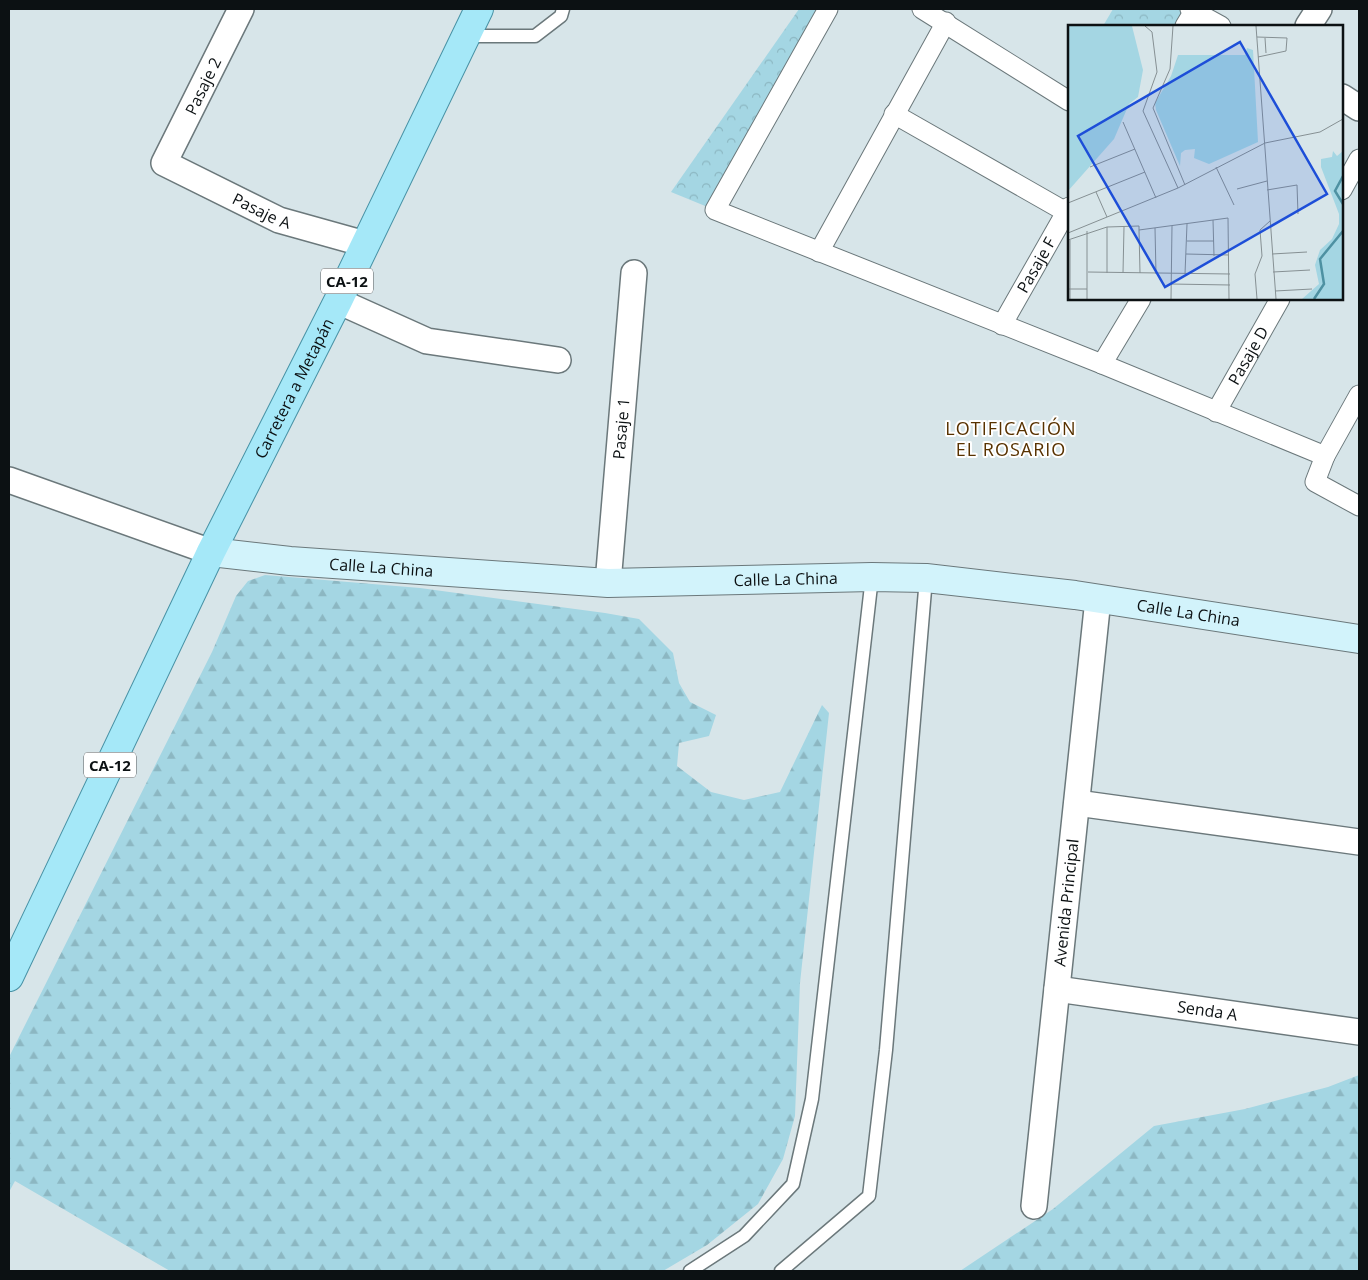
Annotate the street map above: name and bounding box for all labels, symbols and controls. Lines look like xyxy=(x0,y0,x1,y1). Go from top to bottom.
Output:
inset map xyxy=(1068,25,1343,300)
street label: Pasaje 2 xyxy=(180,54,226,118)
street label: Pasaje A xyxy=(229,188,294,234)
street label: Pasaje F xyxy=(1012,233,1061,297)
road number: CA-12 xyxy=(321,268,373,294)
street label: Carretera a Metapán xyxy=(249,314,339,462)
street label: Pasaje D xyxy=(1223,322,1273,389)
street label: Pasaje 1 xyxy=(607,397,634,460)
district label: LOTIFICACIÓN EL ROSARIO xyxy=(945,416,1077,461)
street label: Calle La China xyxy=(329,553,434,582)
street label: Calle La China xyxy=(733,567,838,591)
street label: Calle La China xyxy=(1135,594,1242,631)
road number: CA-12 xyxy=(84,752,136,778)
street label: Avenida Principal xyxy=(1048,838,1084,968)
street label: Senda A xyxy=(1176,995,1240,1026)

